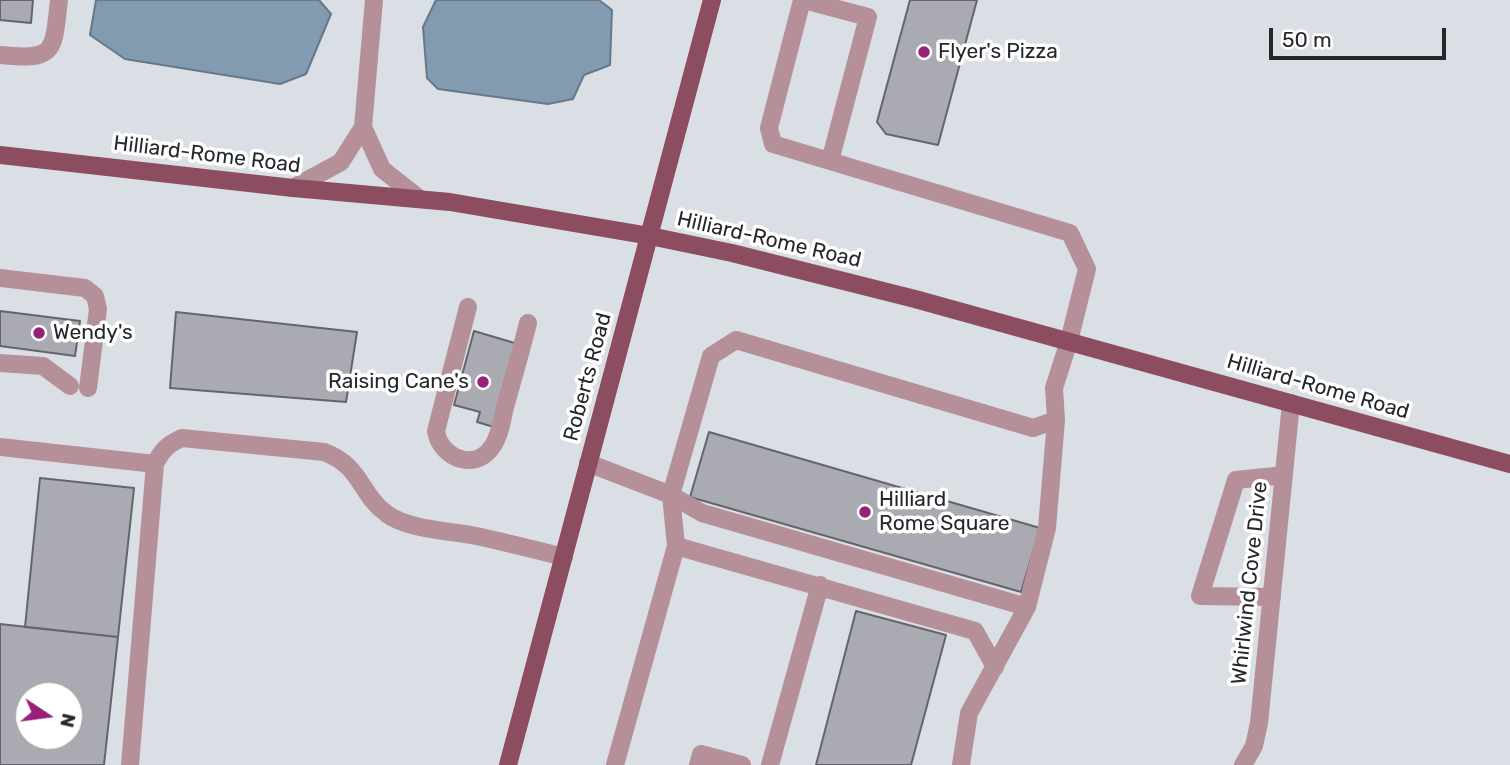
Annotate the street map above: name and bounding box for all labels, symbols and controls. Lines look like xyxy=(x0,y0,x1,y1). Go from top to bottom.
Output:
scale bar xyxy=(1272,14,1449,58)
text: 50 m xyxy=(1282,27,1332,52)
place label: Flyer's Pizza xyxy=(938,39,1058,65)
marker: Flyer's Pizza xyxy=(916,44,932,60)
street label: Hilliard-Rome Road xyxy=(112,131,302,179)
street label: Hilliard-Rome Road xyxy=(674,207,864,273)
street label: Roberts Road xyxy=(559,310,617,444)
place label: Wendy's xyxy=(53,320,133,346)
marker: Wendy's xyxy=(31,325,47,341)
street label: Hilliard-Rome Road xyxy=(1224,349,1412,425)
place label: Raising Cane's xyxy=(328,369,469,395)
marker: Raising Cane's xyxy=(475,374,491,390)
street label: Whirlwind Cove Drive xyxy=(1227,480,1273,686)
place label: Hilliard Rome Square xyxy=(879,487,1010,537)
marker: Hilliard Rome Square xyxy=(857,504,873,520)
north arrow xyxy=(14,681,84,751)
text: N xyxy=(55,711,81,730)

